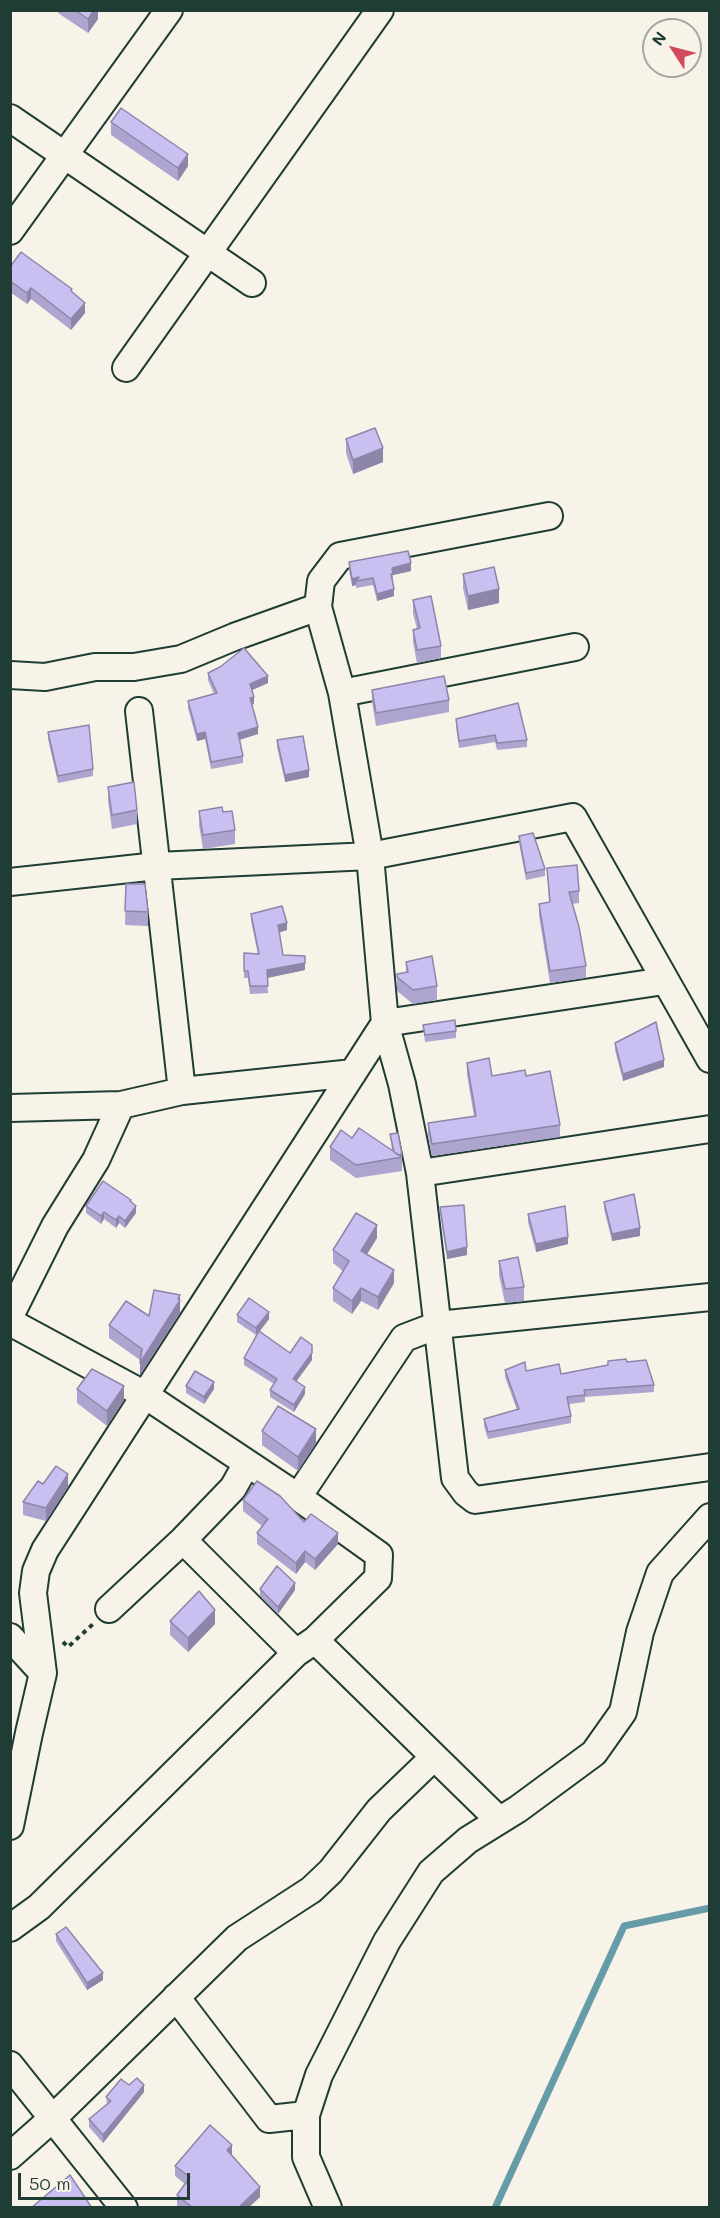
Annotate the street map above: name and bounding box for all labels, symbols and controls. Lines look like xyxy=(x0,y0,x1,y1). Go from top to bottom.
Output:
north arrow xyxy=(642,18,702,78)
text: N xyxy=(647,27,671,49)
scale bar xyxy=(21,2161,194,2199)
text: 50 m xyxy=(29,2171,71,2195)

